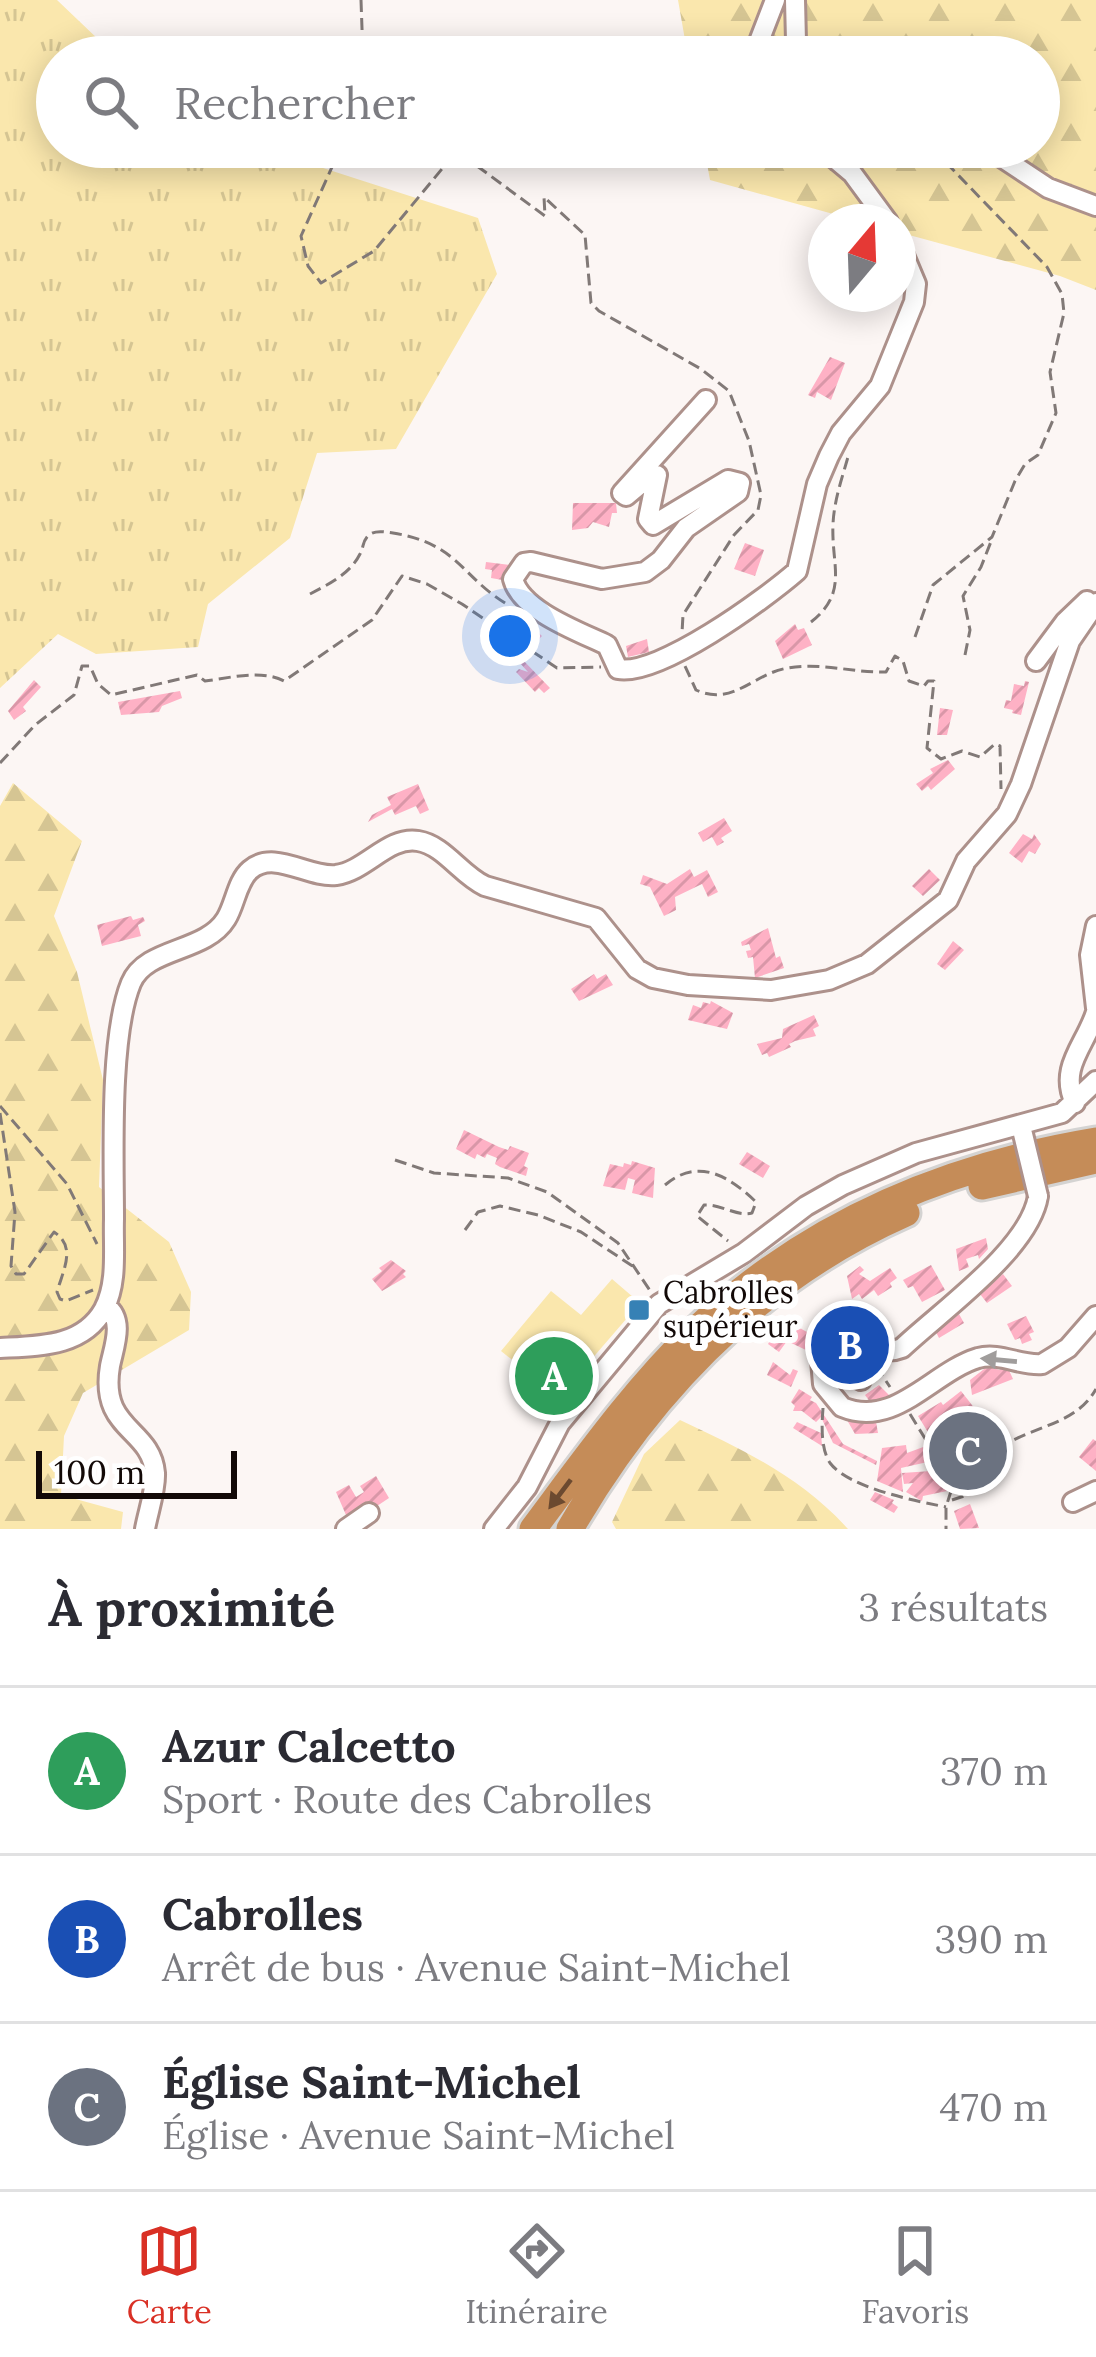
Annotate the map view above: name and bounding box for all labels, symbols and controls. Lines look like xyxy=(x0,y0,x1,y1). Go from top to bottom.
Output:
search box xyxy=(36,36,1060,168)
icon: search xyxy=(78,69,144,135)
text: Rechercher xyxy=(174,74,415,131)
north arrow xyxy=(808,204,916,312)
your location xyxy=(480,606,540,666)
place label: Cabrolles supérieur xyxy=(663,1273,798,1345)
marker: Cabrolles supérieur xyxy=(626,1297,652,1323)
pin: B xyxy=(811,1300,889,1390)
pin: A xyxy=(515,1331,593,1421)
one-way arrow xyxy=(980,1350,1018,1369)
pin: C xyxy=(929,1406,1007,1496)
scale bar xyxy=(36,1445,237,1498)
text: 100 m xyxy=(54,1451,145,1493)
one-way arrow xyxy=(548,1478,572,1510)
text: À proximité xyxy=(48,1575,335,1640)
text: 3 résultats xyxy=(858,1582,1048,1632)
text: Azur Calcetto xyxy=(162,1717,456,1774)
text: A xyxy=(74,1746,100,1796)
text: 370 m xyxy=(940,1746,1048,1796)
text: Sport · Route des Cabrolles xyxy=(162,1774,652,1824)
text: Cabrolles xyxy=(162,1885,363,1942)
text: B xyxy=(74,1914,100,1964)
text: 390 m xyxy=(934,1914,1048,1964)
text: Arrêt de bus · Avenue Saint-Michel xyxy=(162,1942,791,1992)
text: Église Saint-Michel xyxy=(162,2053,581,2110)
text: C xyxy=(74,2082,100,2132)
text: 470 m xyxy=(940,2082,1048,2132)
text: Église · Avenue Saint-Michel xyxy=(162,2110,675,2160)
tab: Carte xyxy=(127,2218,212,2332)
tab: Itinéraire xyxy=(465,2218,608,2332)
tab: Favoris xyxy=(861,2218,969,2332)

